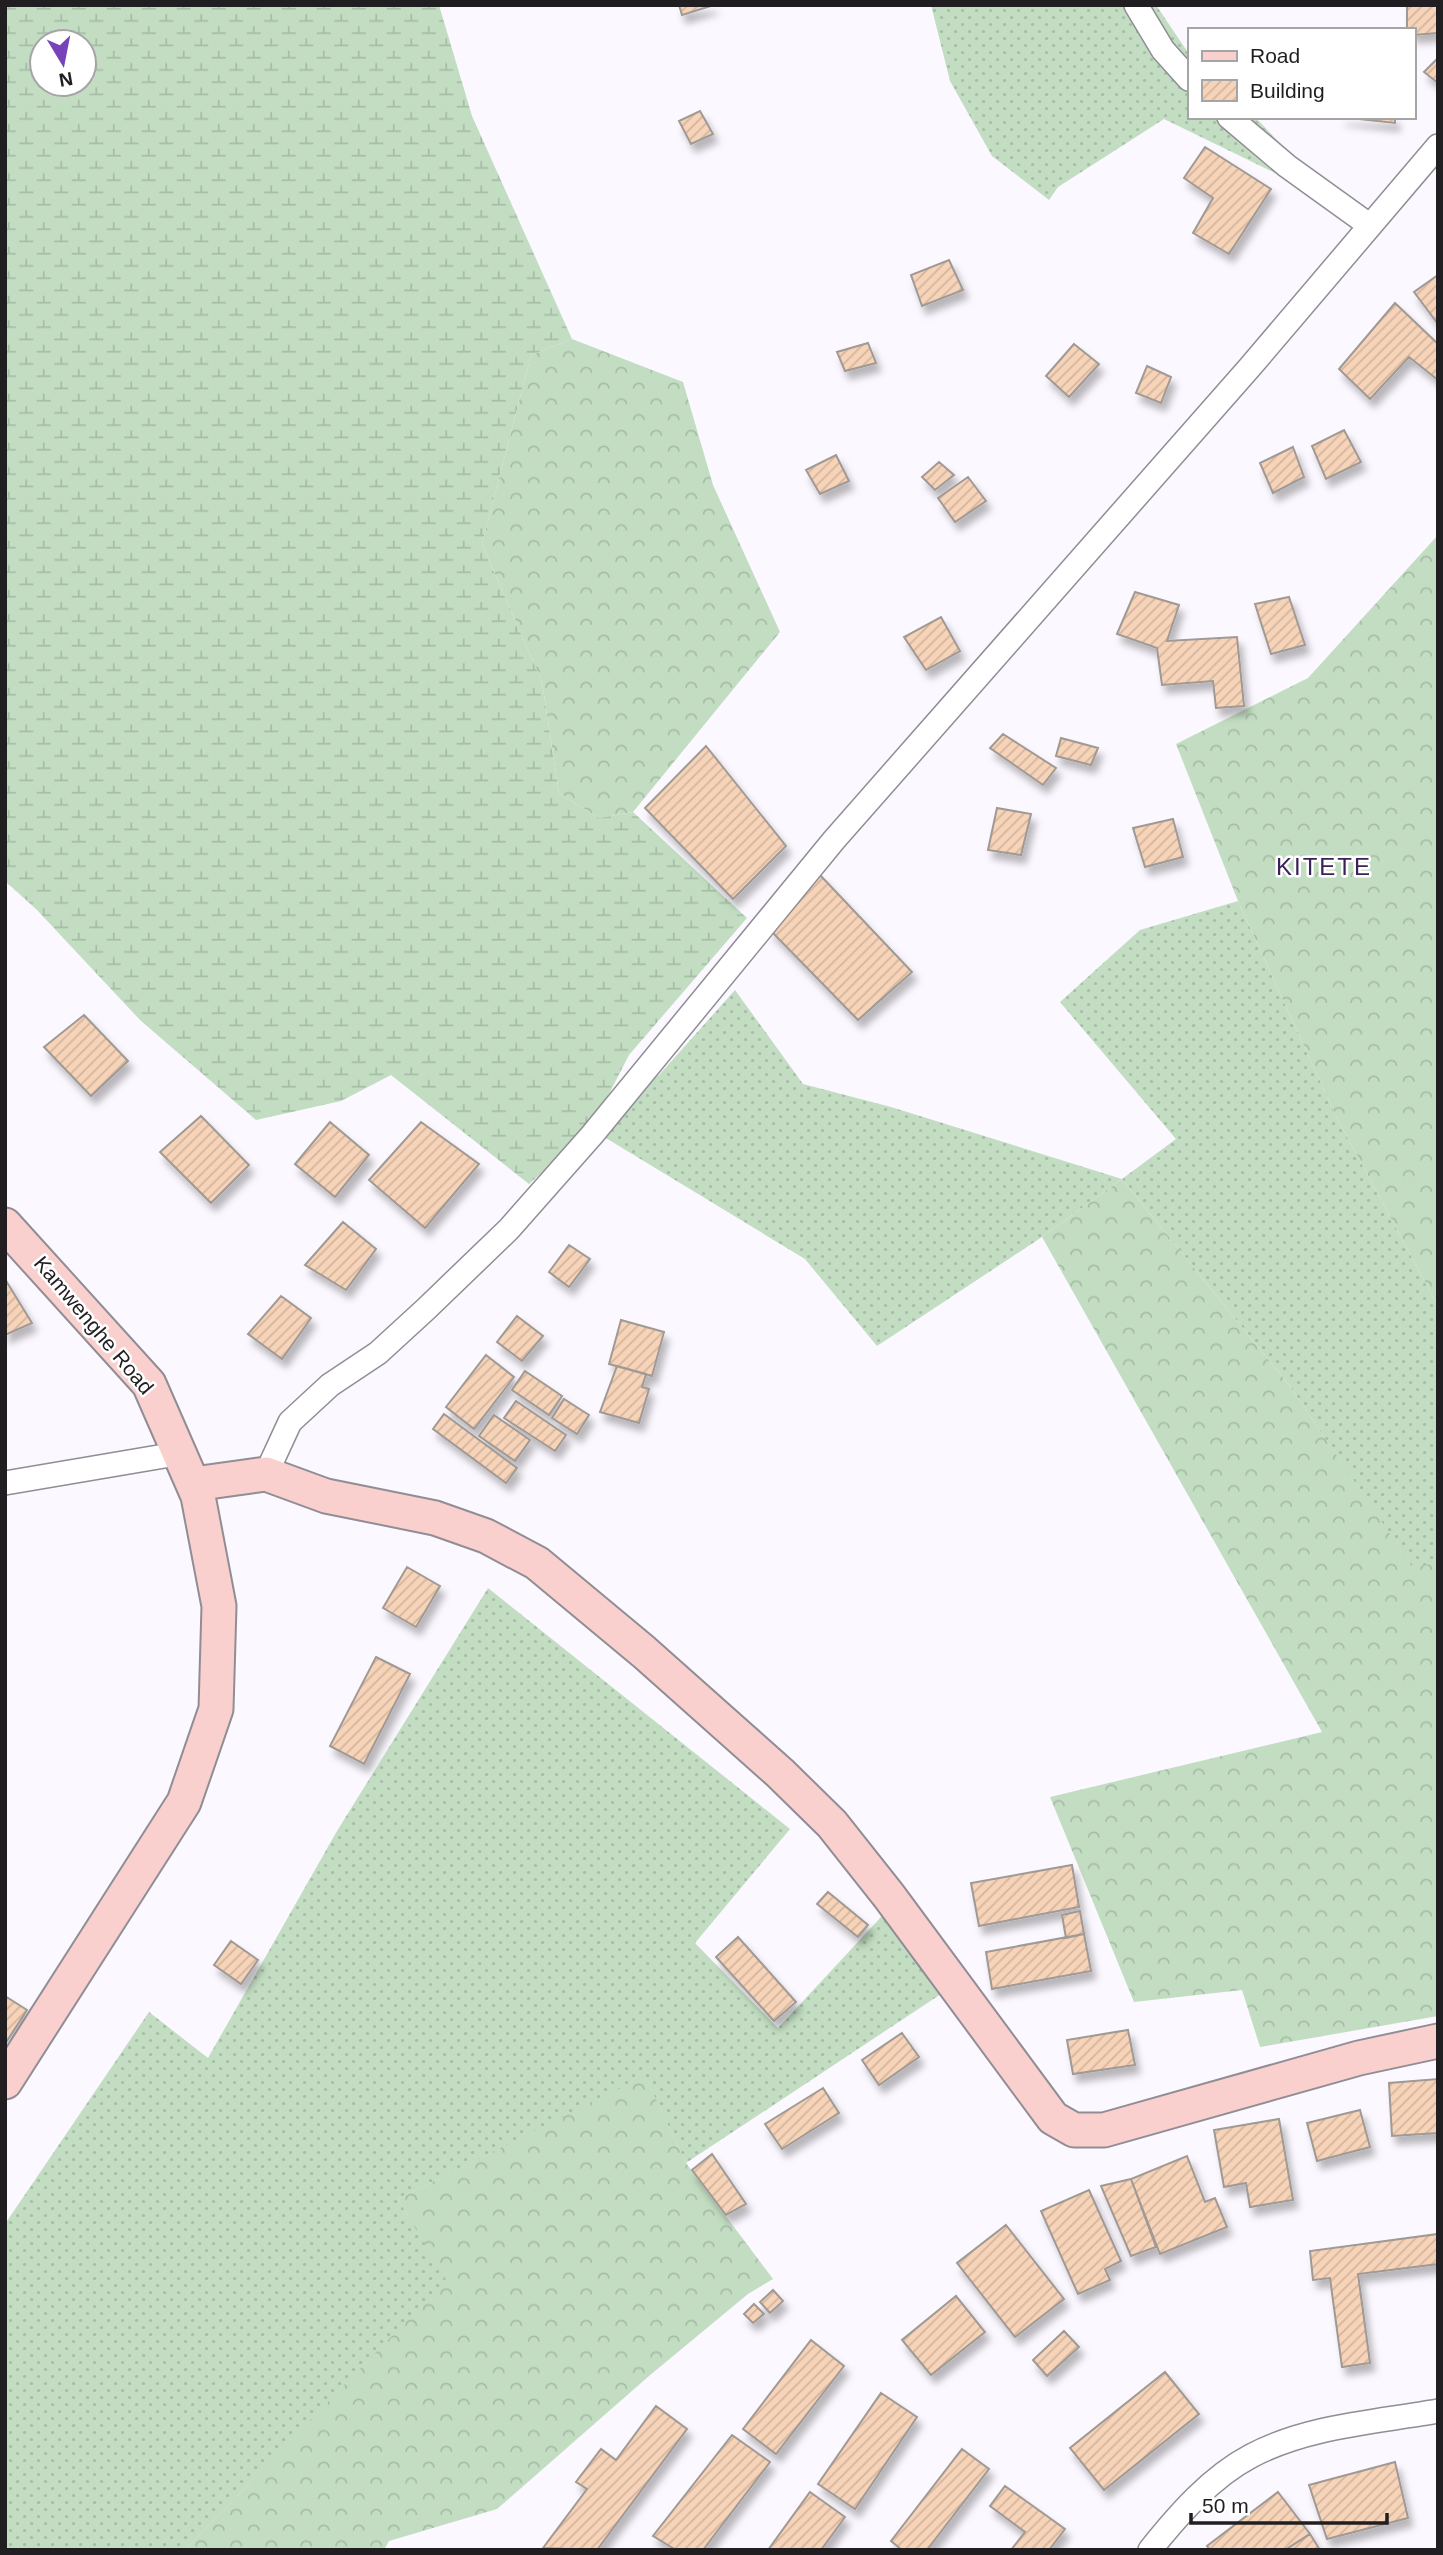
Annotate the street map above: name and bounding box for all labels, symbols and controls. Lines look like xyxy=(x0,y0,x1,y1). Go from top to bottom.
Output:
north arrow xyxy=(28,28,98,98)
legend xyxy=(1188,28,1415,119)
text: Road xyxy=(1250,44,1300,67)
text: N xyxy=(57,68,74,91)
text: Building xyxy=(1250,79,1325,102)
district label: KITETE xyxy=(1276,853,1372,880)
street label: Kamwenghe Road xyxy=(30,1251,158,1399)
scale bar xyxy=(1191,2482,1387,2526)
text: 50 m xyxy=(1202,2494,1249,2517)

